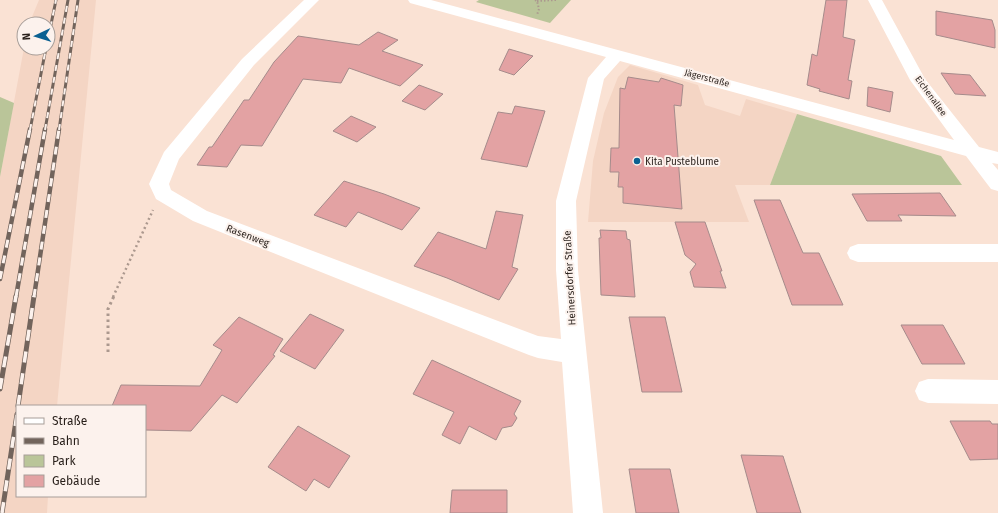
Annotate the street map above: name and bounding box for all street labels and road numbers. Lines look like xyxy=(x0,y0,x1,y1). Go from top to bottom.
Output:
street label: Jägerstraße xyxy=(683,67,731,89)
street label: Eichenallee xyxy=(913,74,949,118)
street label: Rasenweg xyxy=(224,222,272,250)
street label: Heinersdorfer Straße xyxy=(562,230,578,326)

